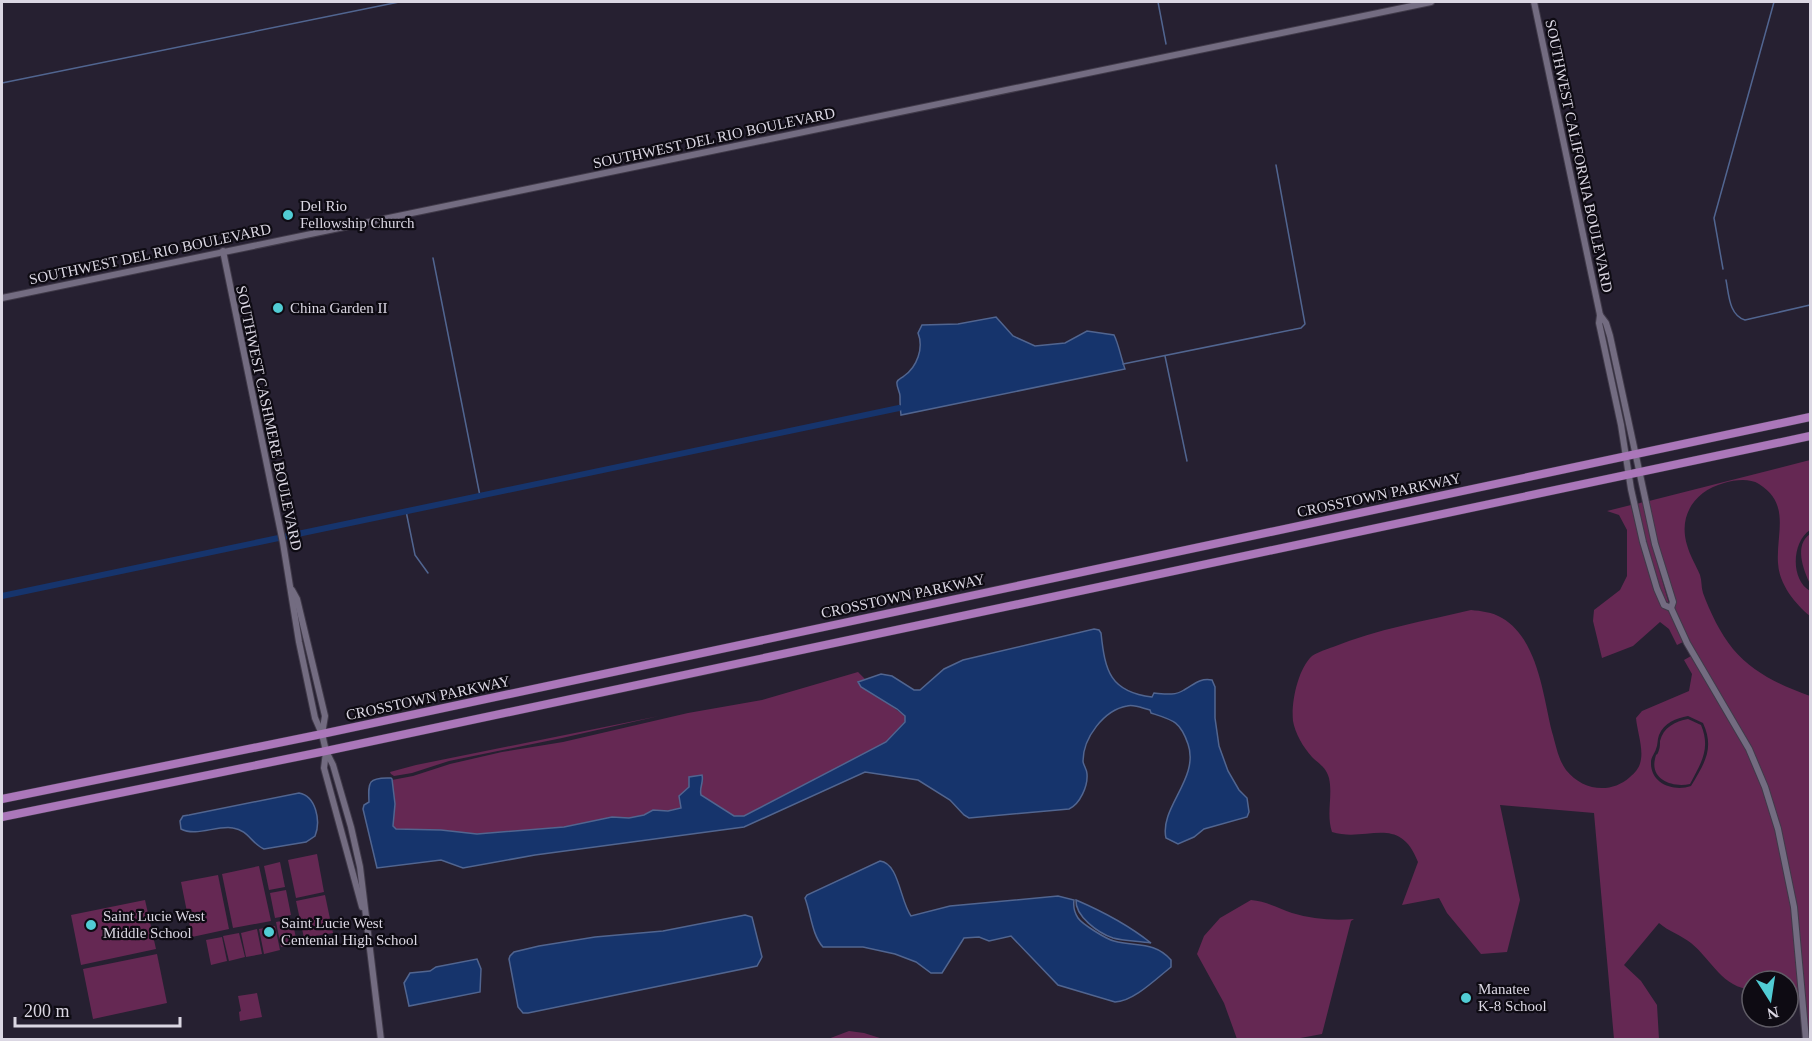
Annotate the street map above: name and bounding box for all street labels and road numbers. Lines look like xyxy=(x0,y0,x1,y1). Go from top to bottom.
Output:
street label: SOUTHWEST CALIFORNIA BOULEVARD xyxy=(1542,18,1616,294)
street label: SOUTHWEST DEL RIO BOULEVARD xyxy=(592,104,837,171)
street label: SOUTHWEST DEL RIO BOULEVARD xyxy=(28,220,273,287)
street label: SOUTHWEST CASHMERE BOULEVARD xyxy=(233,284,305,552)
street label: CROSSTOWN PARKWAY xyxy=(1295,470,1463,520)
street label: CROSSTOWN PARKWAY xyxy=(819,571,987,621)
street label: CROSSTOWN PARKWAY xyxy=(344,673,512,723)

